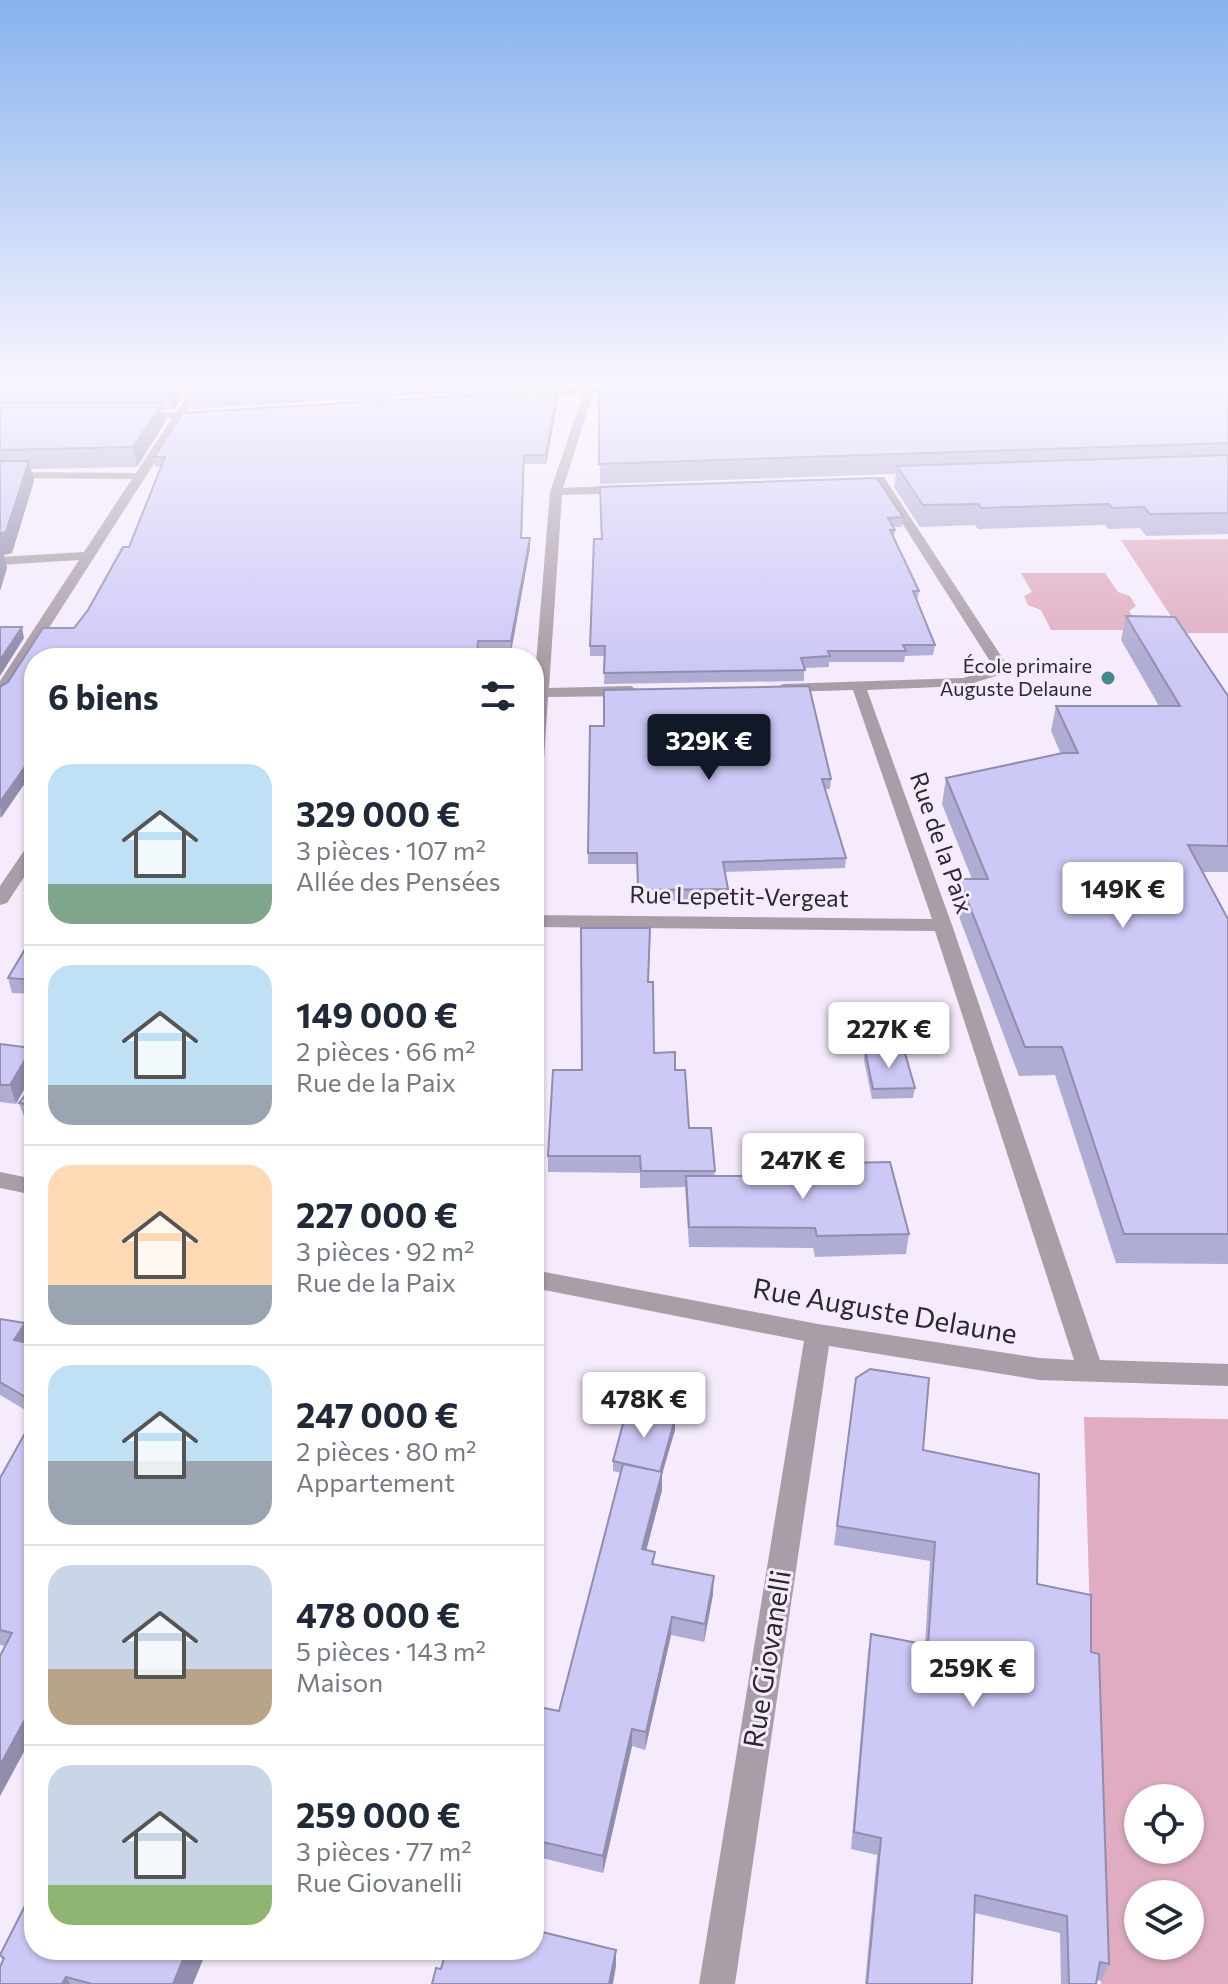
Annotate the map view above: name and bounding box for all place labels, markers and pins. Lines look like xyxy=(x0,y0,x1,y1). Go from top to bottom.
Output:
place label: École primaire Auguste Delaune xyxy=(940,653,1092,700)
marker: École primaire Auguste Delaune xyxy=(1099,669,1117,687)
pin: 329K € xyxy=(644,714,774,782)
pin: 149K € xyxy=(1058,862,1188,930)
pin: 227K € xyxy=(824,1002,954,1070)
pin: 247K € xyxy=(738,1133,868,1201)
pin: 478K € xyxy=(579,1372,709,1440)
pin: 259K € xyxy=(908,1641,1038,1709)

